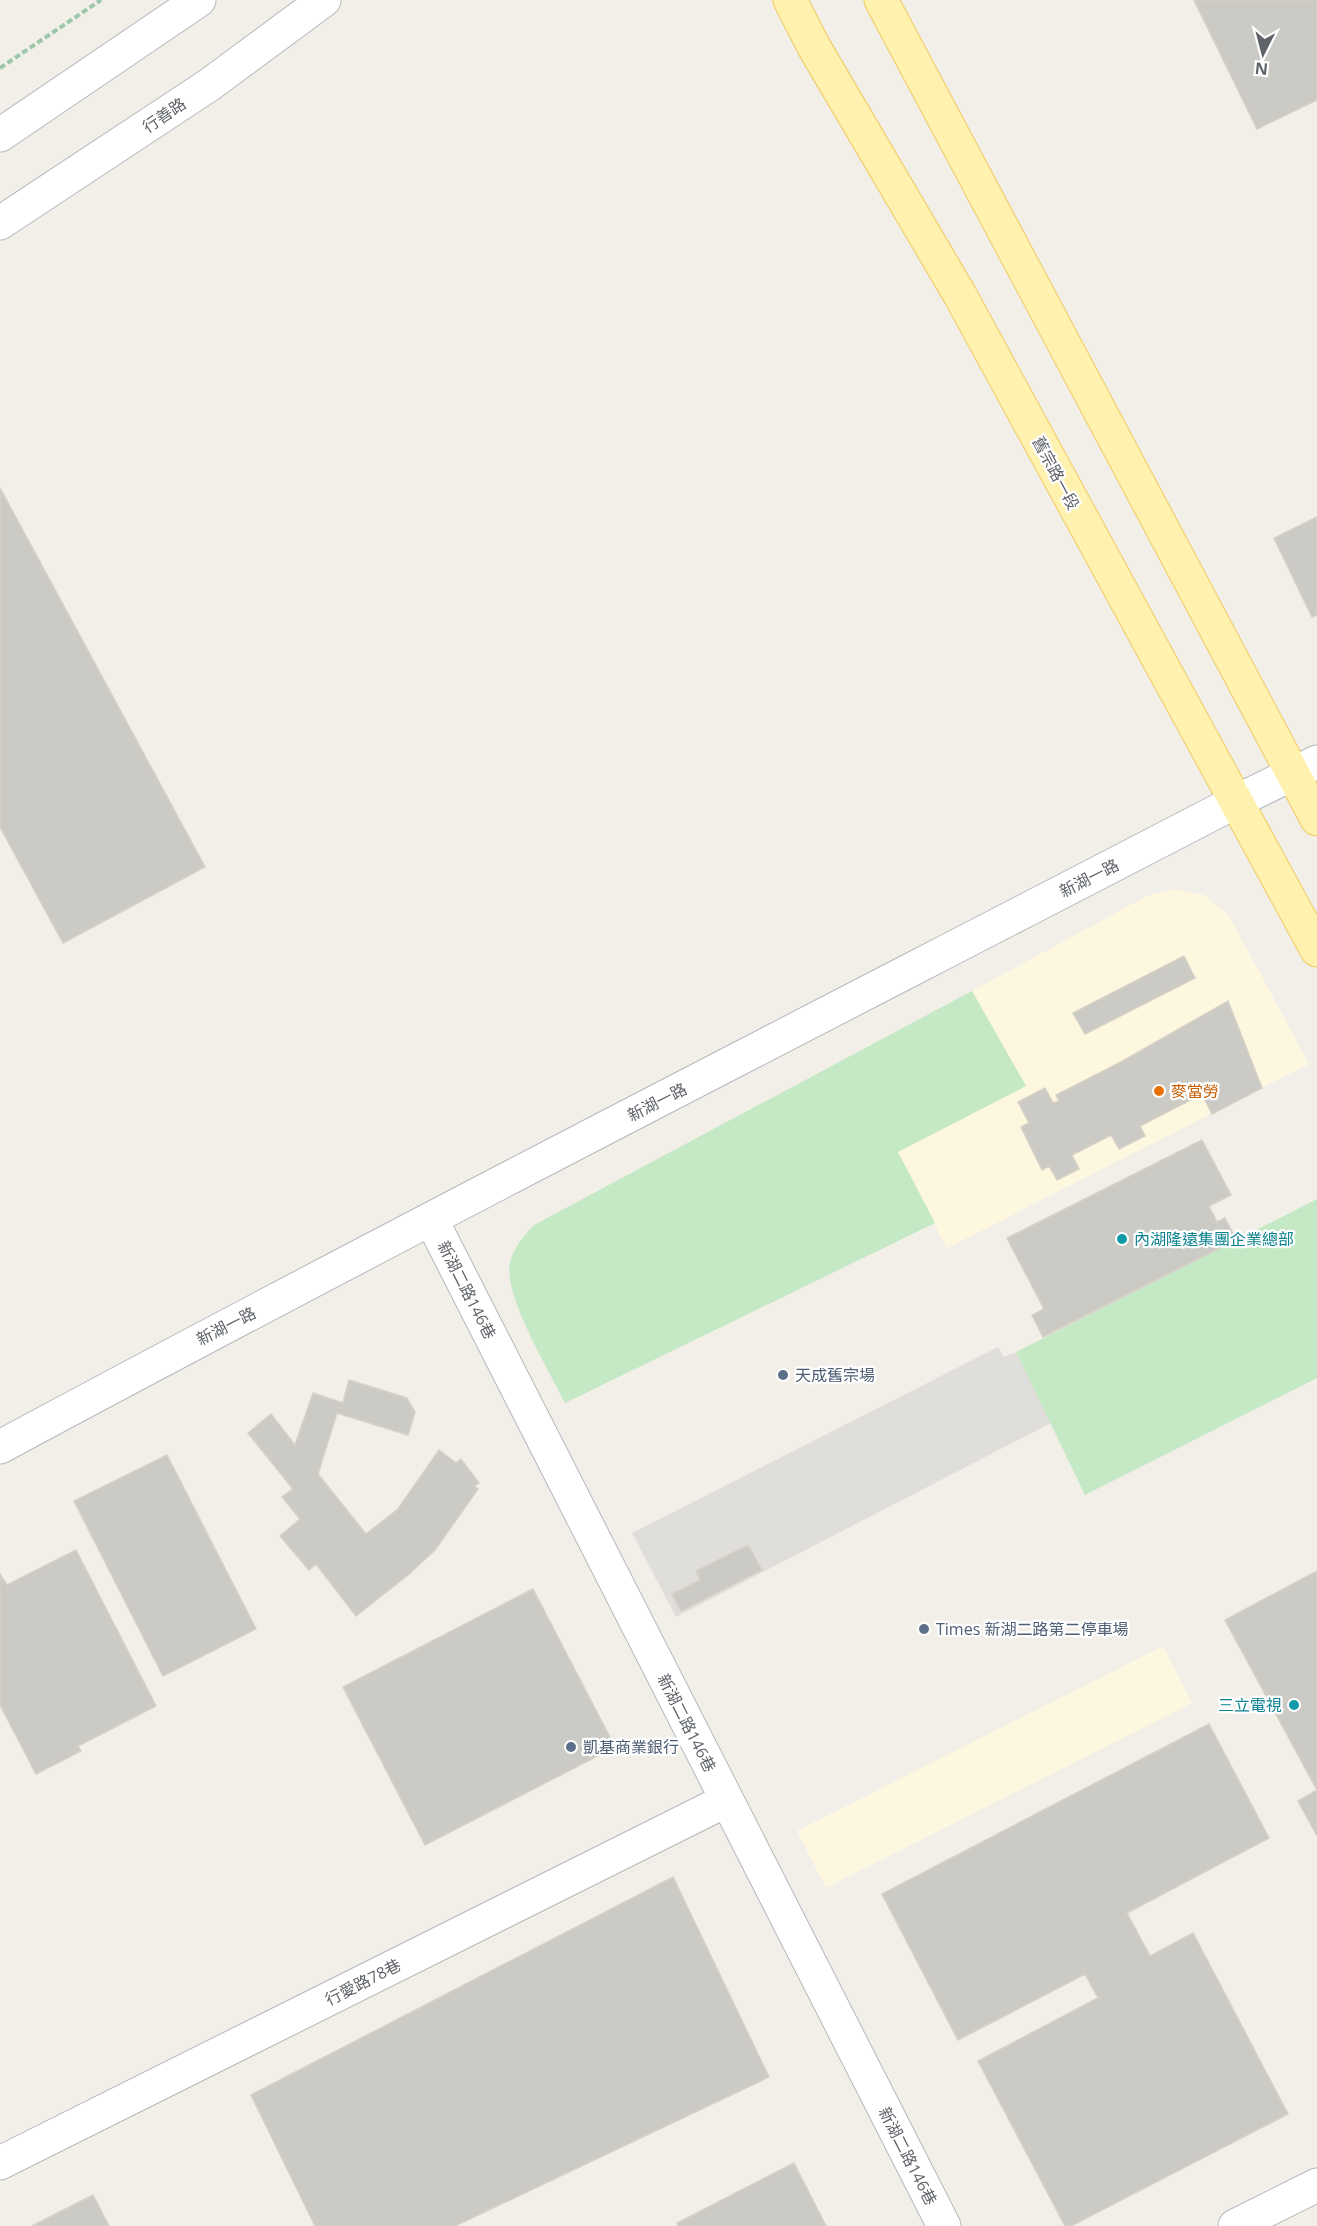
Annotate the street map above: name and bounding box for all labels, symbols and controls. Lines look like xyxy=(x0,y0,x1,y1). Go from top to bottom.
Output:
north arrow xyxy=(1233,24,1293,84)
text: N xyxy=(1254,57,1269,81)
street label: 行善路 xyxy=(138,92,190,138)
street label: 舊宗路一段 xyxy=(1028,433,1084,513)
street label: 新湖一路 xyxy=(1055,854,1123,902)
street label: 新湖一路 xyxy=(623,1078,691,1126)
place label: 麥當勞 xyxy=(1171,1080,1219,1102)
marker: 麥當勞 xyxy=(1152,1084,1166,1098)
place label: 內湖隆遠集團企業總部 xyxy=(1134,1228,1294,1250)
marker: 內湖隆遠集團企業總部 xyxy=(1115,1232,1129,1246)
street label: 新湖二路146巷 xyxy=(433,1237,501,1343)
street label: 新湖一路 xyxy=(192,1302,260,1350)
place label: 天成舊宗場 xyxy=(795,1364,875,1386)
marker: 天成舊宗場 xyxy=(776,1368,790,1382)
place label: Times 新湖二路第二停車場 xyxy=(936,1618,1128,1640)
marker: Times 新湖二路第二停車場 xyxy=(917,1622,931,1636)
street label: 新湖二路146巷 xyxy=(653,1670,721,1776)
place label: 三立電視 xyxy=(1218,1694,1282,1716)
marker: 三立電視 xyxy=(1287,1698,1301,1712)
place label: 凱基商業銀行 xyxy=(583,1736,679,1758)
marker: 凱基商業銀行 xyxy=(564,1740,578,1754)
street label: 行愛路78巷 xyxy=(321,1954,405,2010)
street label: 新湖二路146巷 xyxy=(874,2103,942,2209)

